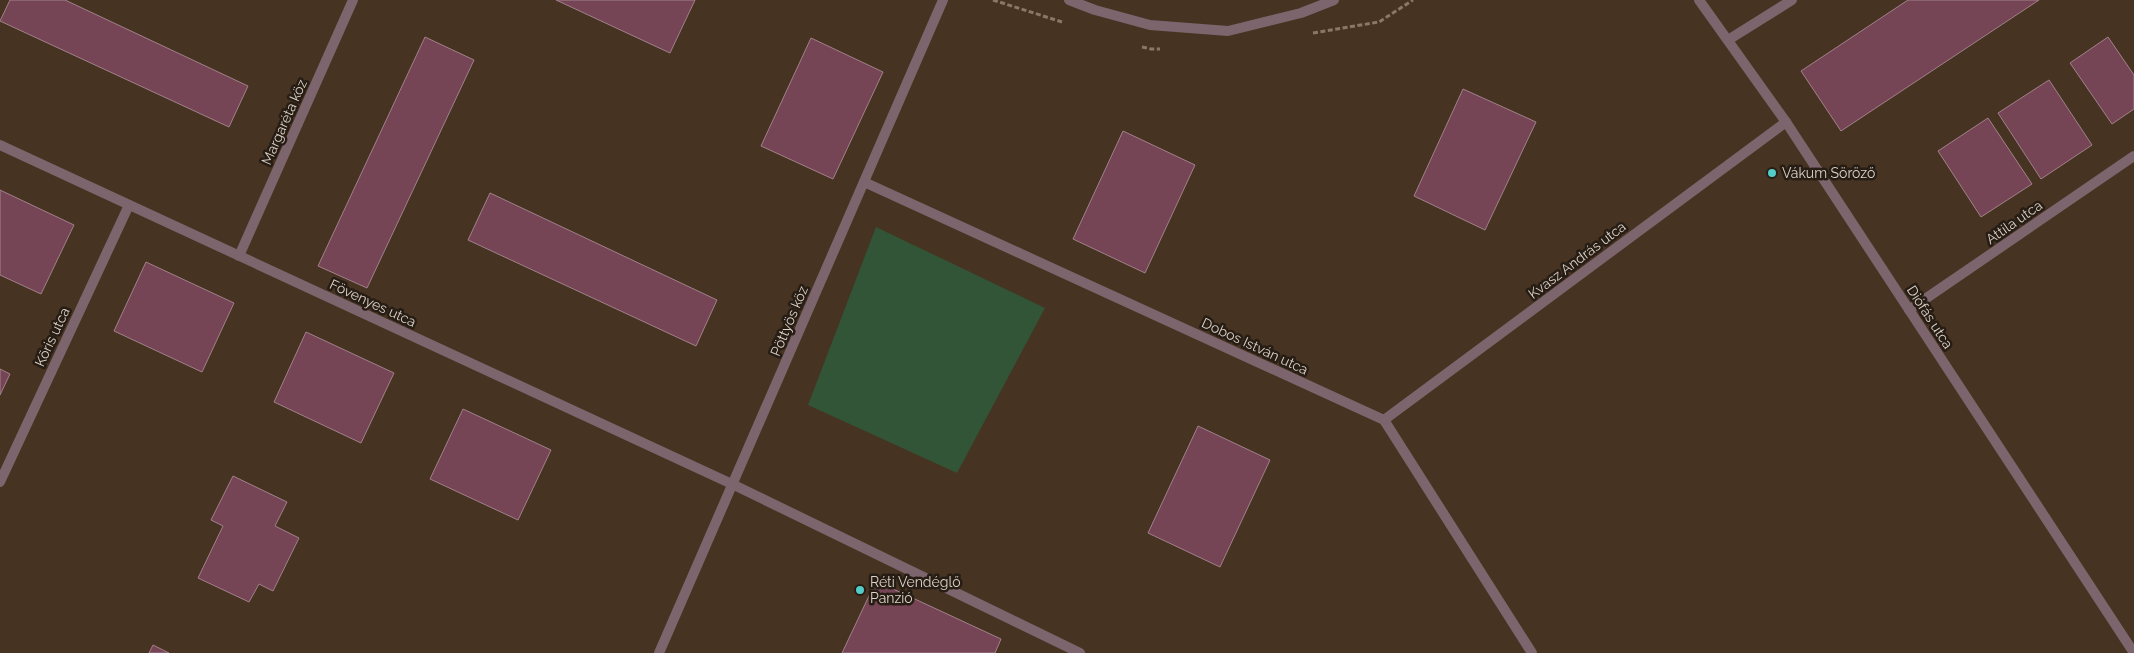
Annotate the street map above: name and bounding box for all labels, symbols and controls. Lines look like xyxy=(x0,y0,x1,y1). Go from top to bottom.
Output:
street label: Margaréta köz xyxy=(258,77,310,167)
place label: Vákum Söröző xyxy=(1782,165,1875,181)
marker: Vákum Söröző xyxy=(1766,167,1778,179)
street label: Attila utca xyxy=(1983,197,2045,247)
street label: Kvasz András utca xyxy=(1525,218,1629,302)
street label: Fövenyes utca xyxy=(327,276,419,330)
street label: Diófás utca xyxy=(1904,282,1956,352)
street label: Pöttyös köz xyxy=(767,284,811,358)
street label: Kőris utca xyxy=(31,305,73,369)
street label: Dobos István utca xyxy=(1199,314,1311,378)
place label: Réti Vendéglő Panzió xyxy=(870,574,961,606)
marker: Réti Vendéglő Panzió xyxy=(854,584,866,596)

